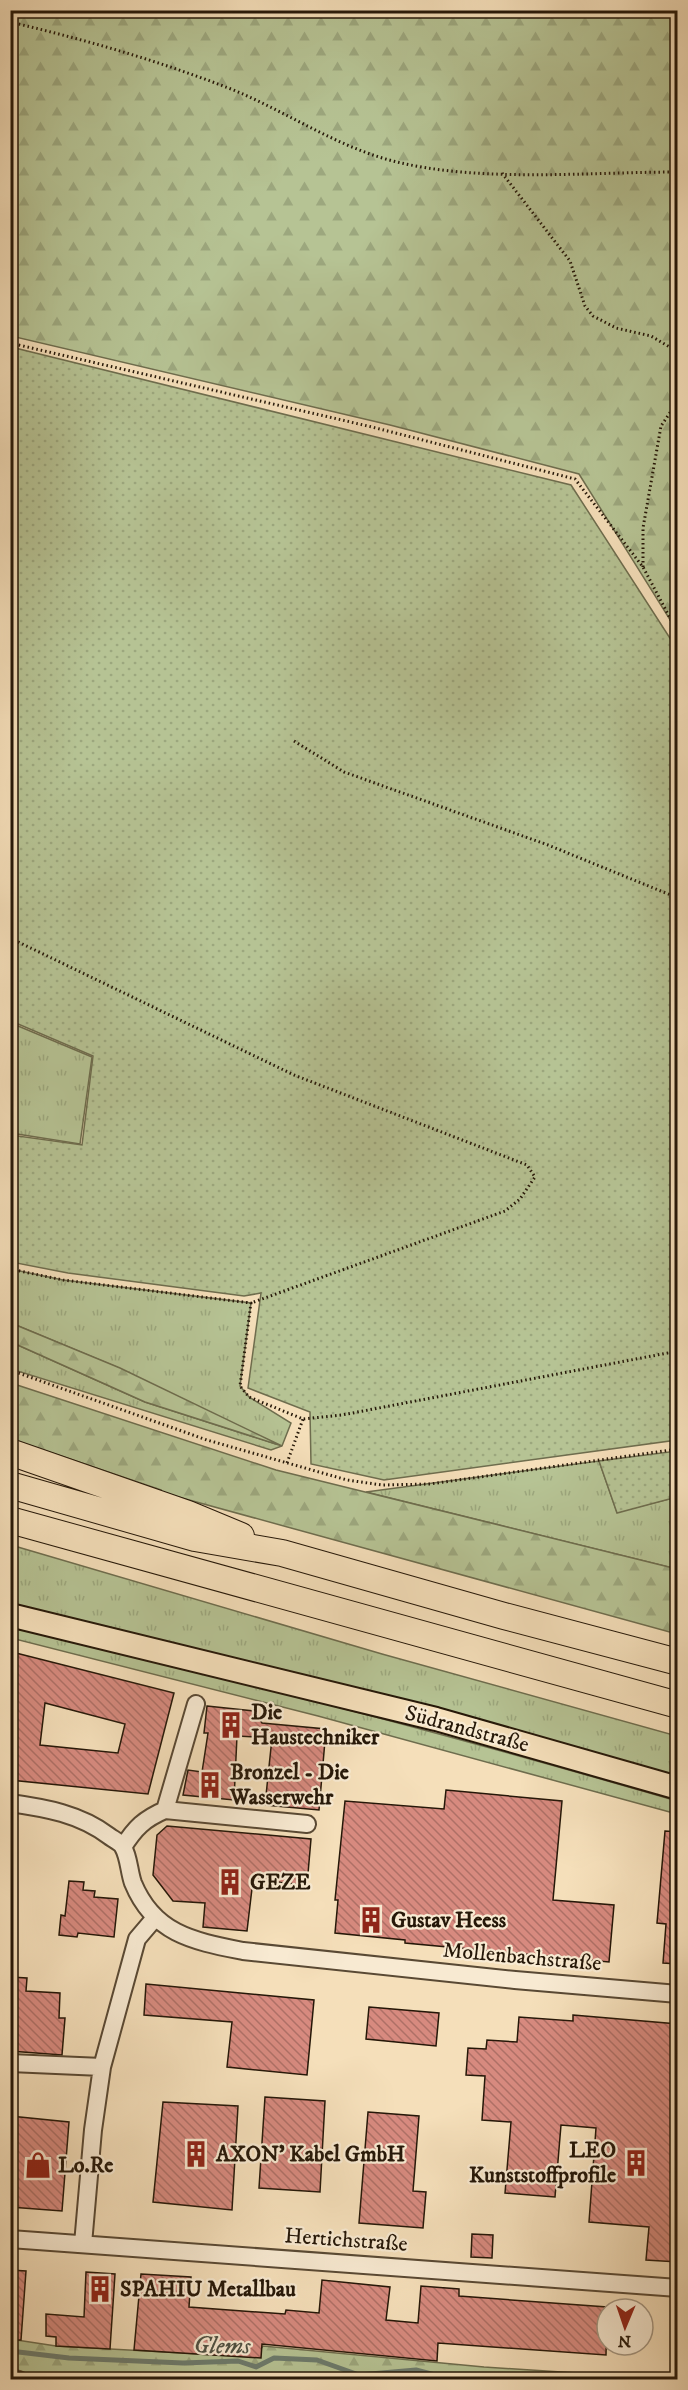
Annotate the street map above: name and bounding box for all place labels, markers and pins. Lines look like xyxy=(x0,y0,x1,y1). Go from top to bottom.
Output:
place label: Die Haustechniker xyxy=(251,1699,380,1751)
building icon: Die Haustechniker xyxy=(216,1710,246,1740)
place label: Bronzel - Die Wasserwehr xyxy=(229,1759,349,1811)
building icon: Bronzel - Die Wasserwehr xyxy=(195,1770,225,1800)
building icon: GEZE xyxy=(215,1867,245,1897)
place label: GEZE xyxy=(250,1869,311,1896)
building icon: Gustav Heess xyxy=(356,1905,386,1935)
place label: Gustav Heess xyxy=(391,1907,507,1934)
place label: LEO Kunststoffprofile xyxy=(469,2137,616,2189)
building icon: AXON’ Kabel GmbH xyxy=(181,2139,211,2169)
place label: AXON’ Kabel GmbH xyxy=(215,2141,405,2168)
building icon: LEO Kunststoffprofile xyxy=(621,2148,651,2178)
shop icon: Lo.Re xyxy=(23,2150,53,2180)
place label: Lo.Re xyxy=(58,2152,113,2179)
building icon: SPAHIU Metallbau xyxy=(85,2274,115,2304)
place label: SPAHIU Metallbau xyxy=(120,2276,296,2303)

